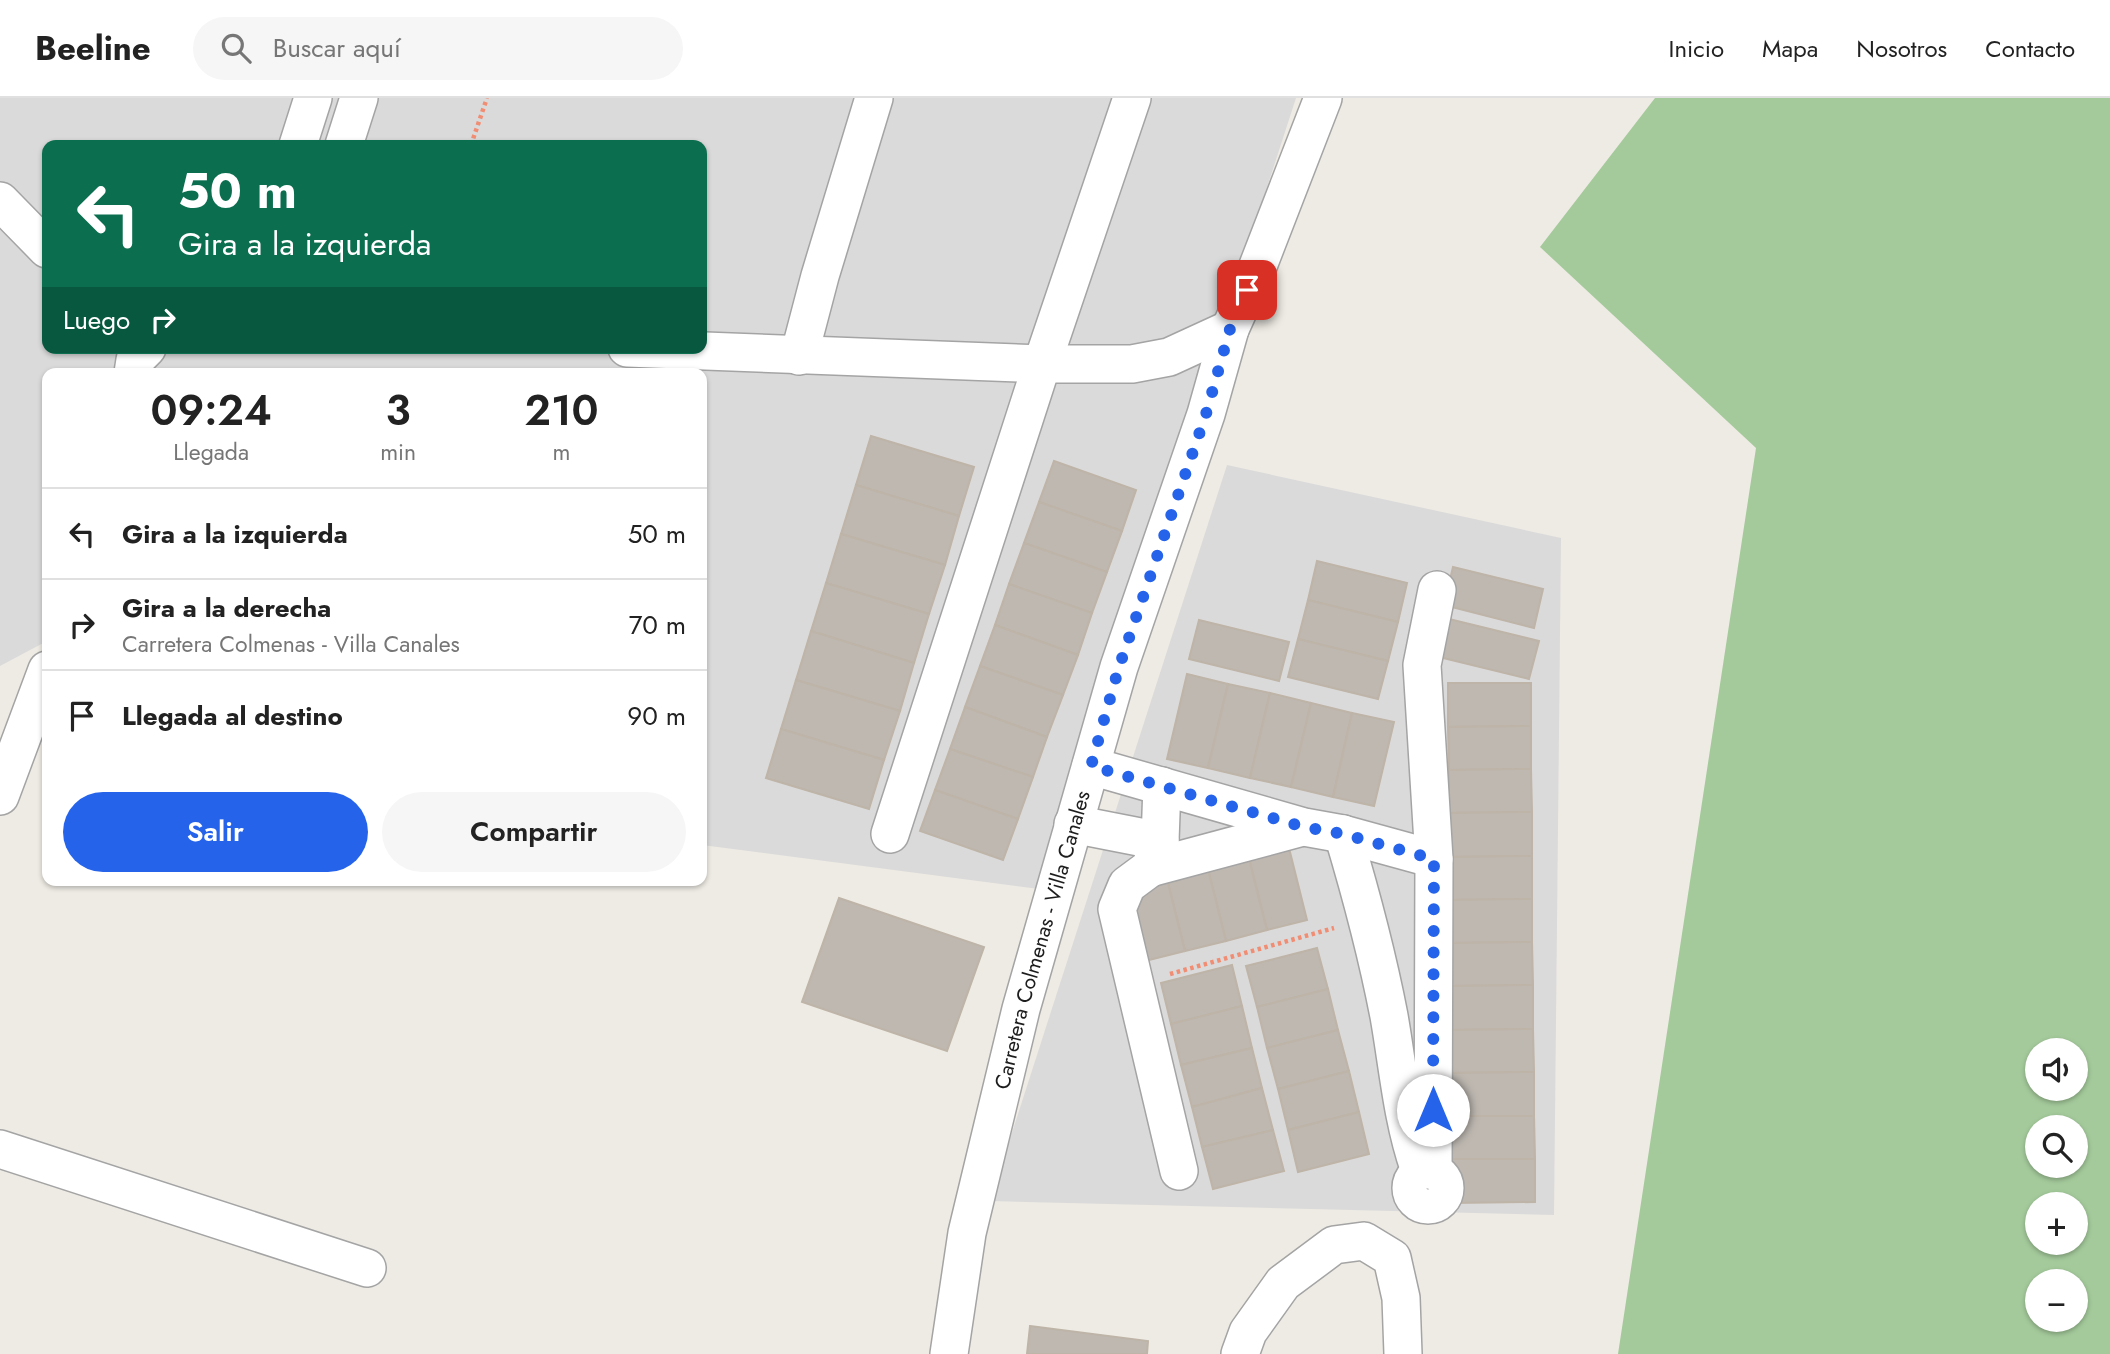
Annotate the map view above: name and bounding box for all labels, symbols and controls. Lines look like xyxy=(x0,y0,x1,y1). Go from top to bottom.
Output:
search box xyxy=(193,17,683,80)
text: Beeline xyxy=(35,25,151,72)
icon: search xyxy=(217,29,255,67)
text: Buscar aquí xyxy=(273,29,401,67)
text: Inicio xyxy=(1669,31,1724,66)
text: Mapa xyxy=(1762,31,1818,66)
text: Nosotros xyxy=(1856,31,1947,66)
text: Contacto xyxy=(1985,31,2075,66)
text: 50 m xyxy=(178,156,297,226)
icon: left xyxy=(63,168,154,259)
text: Gira a la izquierda xyxy=(178,221,431,267)
pin xyxy=(1217,260,1277,320)
icon: arrive xyxy=(1228,271,1266,309)
text: Luego xyxy=(63,301,130,339)
icon: right xyxy=(144,301,182,339)
text: 09:24 xyxy=(150,380,272,441)
text: 3 xyxy=(386,380,411,441)
text: 210 xyxy=(525,380,599,441)
text: Llegada xyxy=(173,435,249,469)
text: min xyxy=(380,435,416,469)
text: m xyxy=(553,435,571,469)
icon: left xyxy=(63,515,101,553)
text: Gira a la izquierda xyxy=(122,515,348,553)
text: 50 m xyxy=(628,515,686,553)
text: Gira a la derecha xyxy=(122,589,331,627)
icon: right xyxy=(63,606,101,644)
text: 70 m xyxy=(629,606,686,644)
text: Carretera Colmenas - Villa Canales xyxy=(122,627,460,661)
icon: arrive xyxy=(63,697,101,735)
text: Llegada al destino xyxy=(122,697,343,735)
text: 90 m xyxy=(627,697,686,735)
street label: Carretera Colmenas - Villa Canales xyxy=(987,787,1098,1092)
button: Salir xyxy=(63,792,368,872)
button: Compartir xyxy=(382,792,686,872)
map controls xyxy=(2025,1038,2088,1332)
button: sound xyxy=(2025,1038,2088,1101)
position arrow xyxy=(1396,1073,1470,1147)
button: search xyxy=(2025,1115,2088,1178)
button: + xyxy=(2025,1192,2088,1255)
button: − xyxy=(2025,1269,2088,1332)

